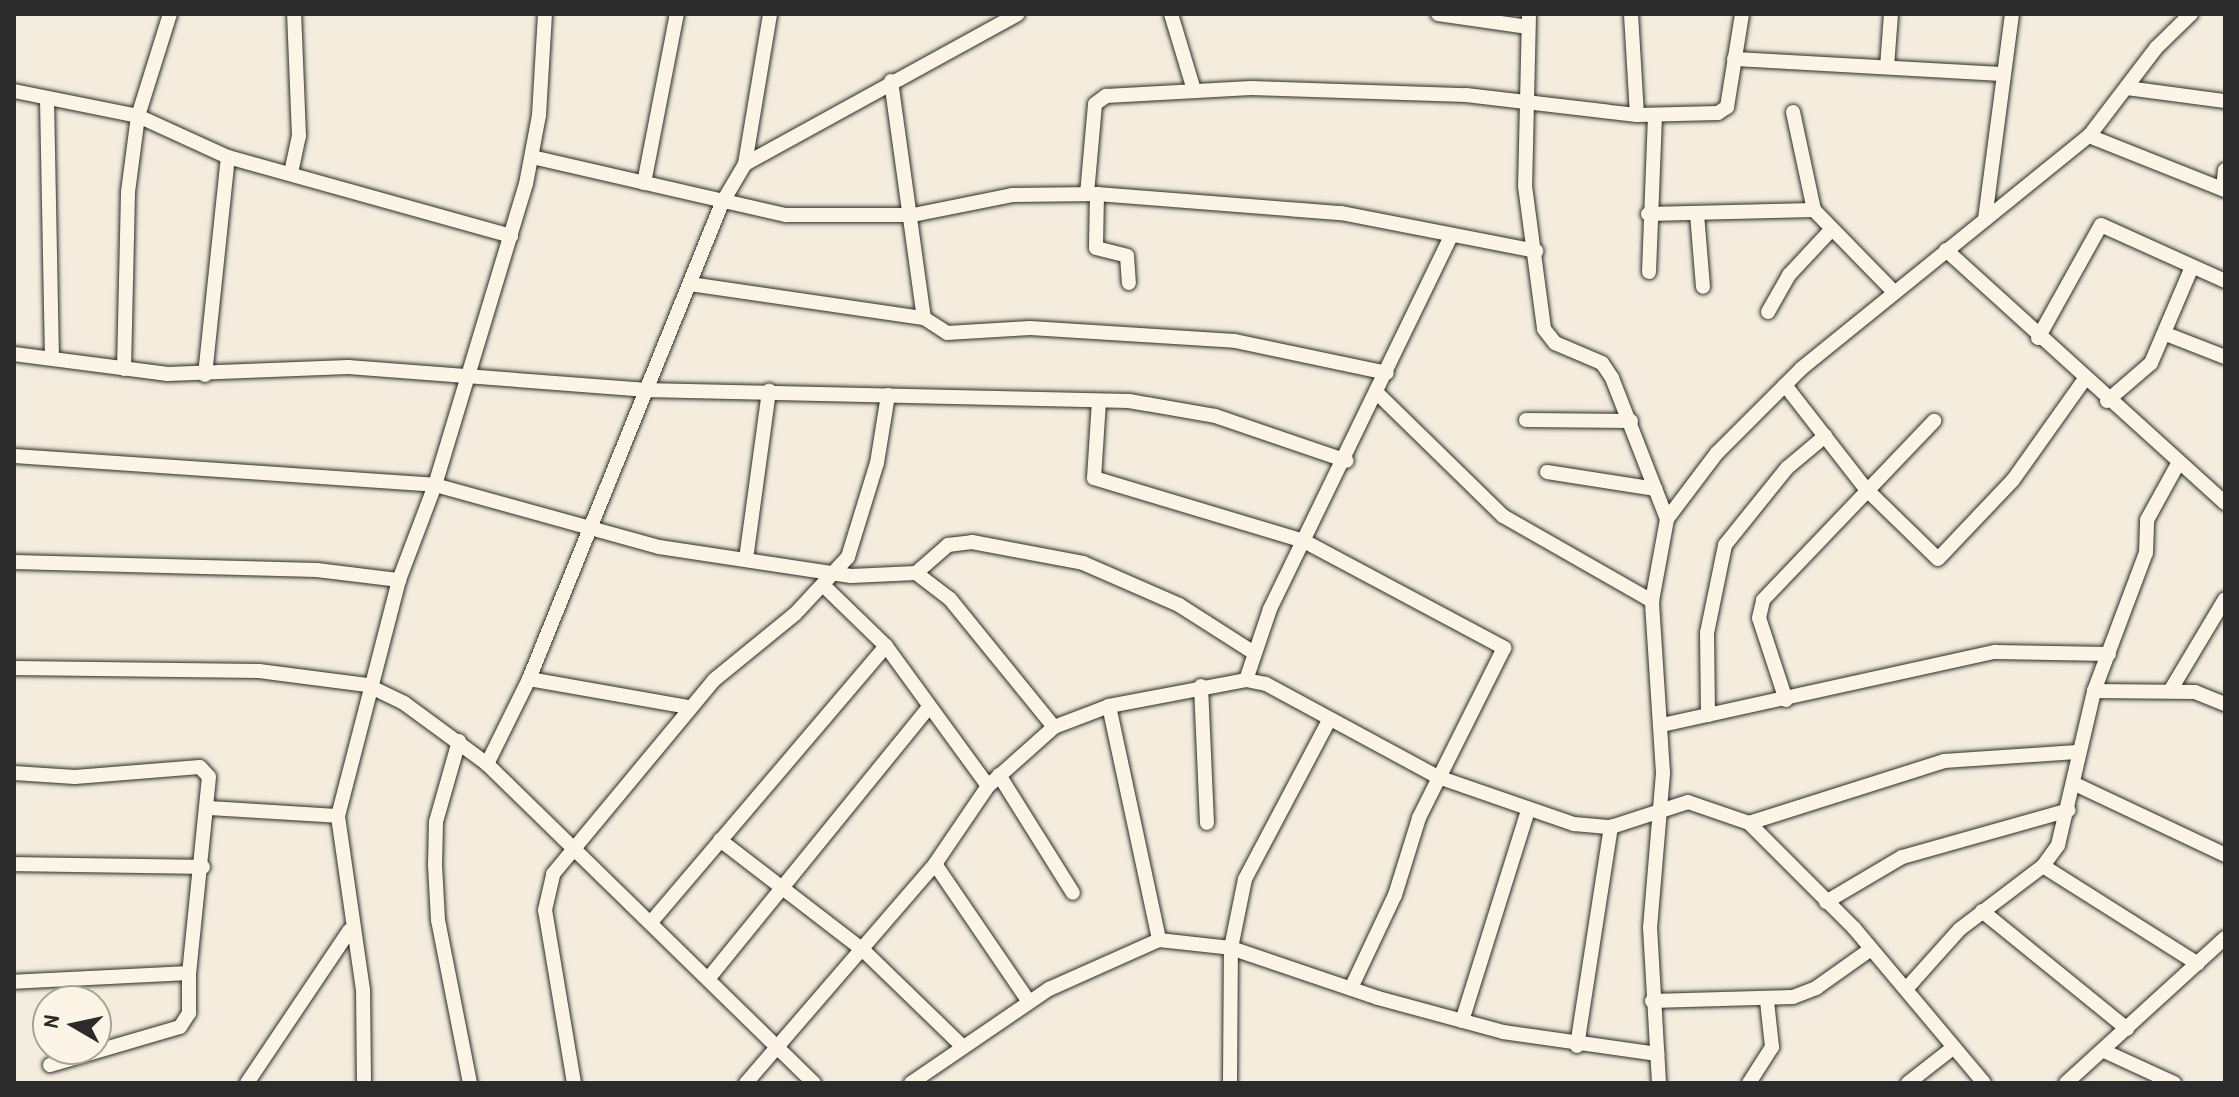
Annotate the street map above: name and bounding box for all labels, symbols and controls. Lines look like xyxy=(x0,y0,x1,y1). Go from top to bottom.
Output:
north arrow xyxy=(32,985,112,1065)
text: N xyxy=(35,1013,66,1030)

